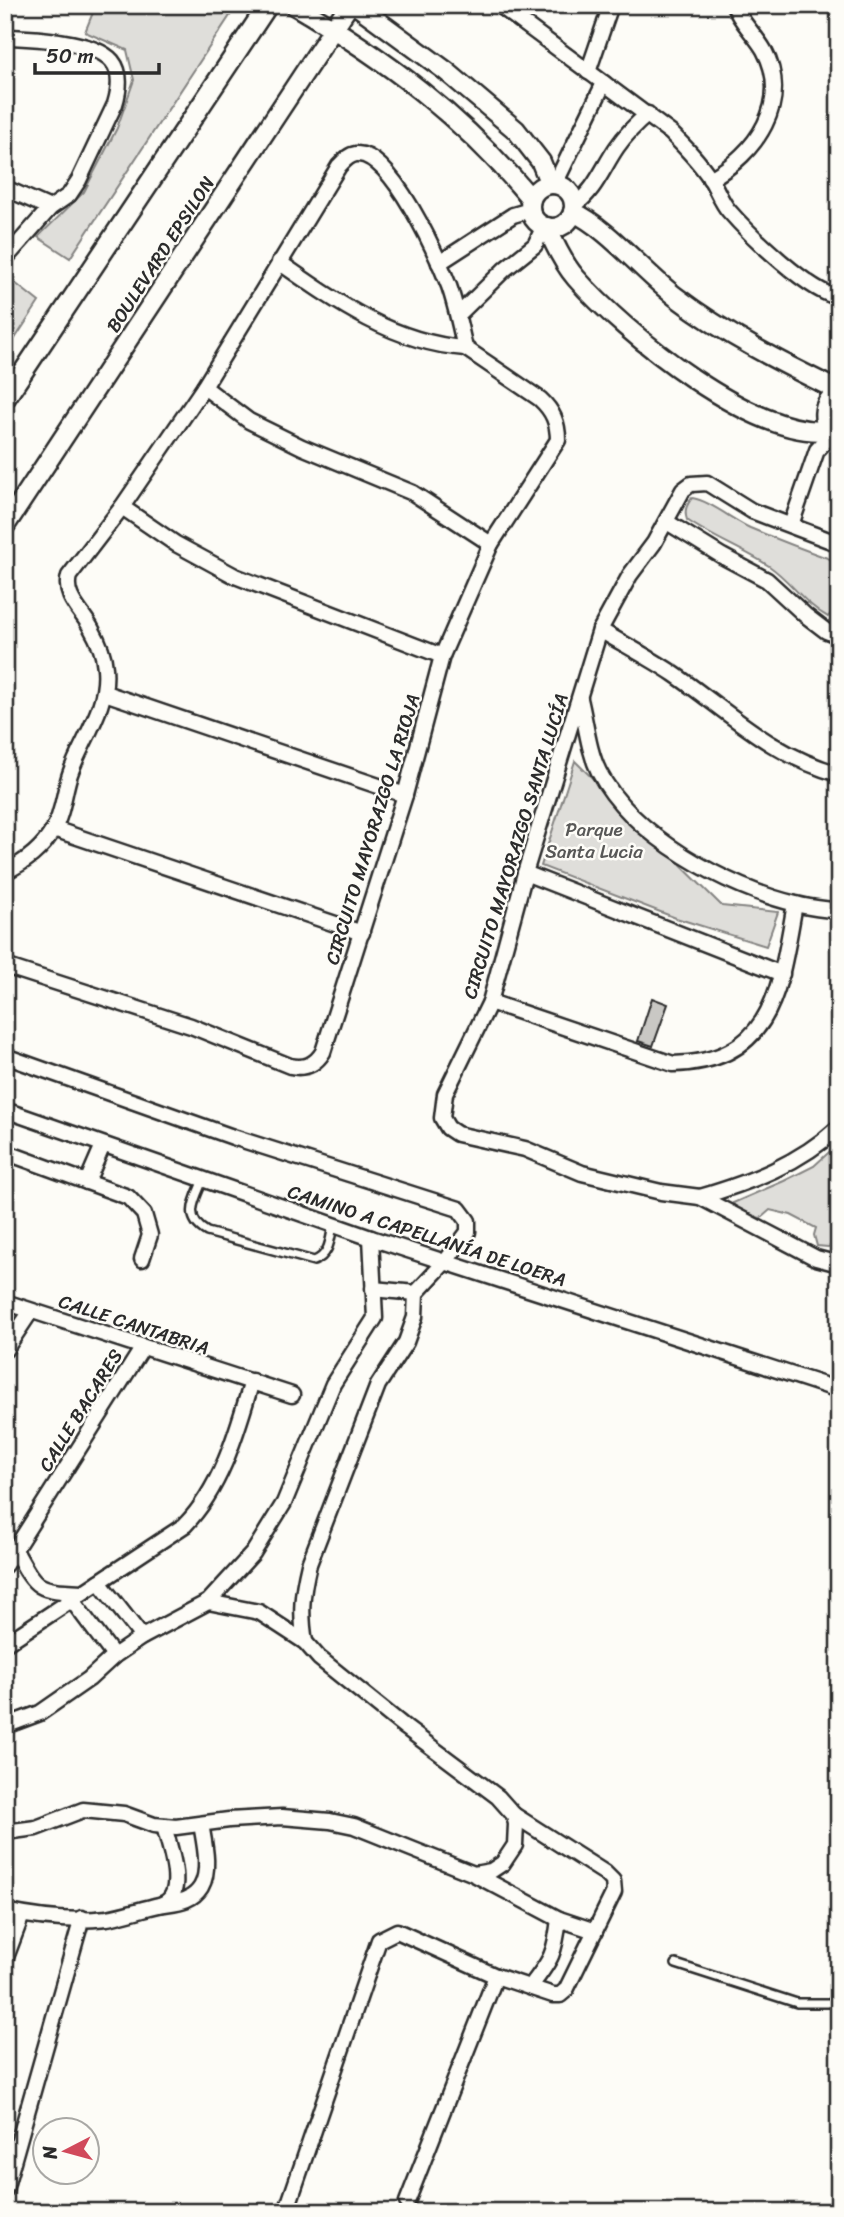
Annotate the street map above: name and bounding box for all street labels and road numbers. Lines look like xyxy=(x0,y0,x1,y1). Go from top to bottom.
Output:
street label: BOULEVARD EPSILON xyxy=(97,169,224,339)
street label: CIRCUITO MAYORAZGO SANTA LUCÍA xyxy=(453,689,578,1003)
street label: CIRCUITO MAYORAZGO LA RIOJA xyxy=(316,690,429,969)
street label: CAMINO A CAPELLANÍA DE LOERA xyxy=(283,1175,570,1296)
street label: CALLE CANTABRIA xyxy=(54,1285,213,1364)
street label: CALLE BACARES xyxy=(29,1342,131,1478)

